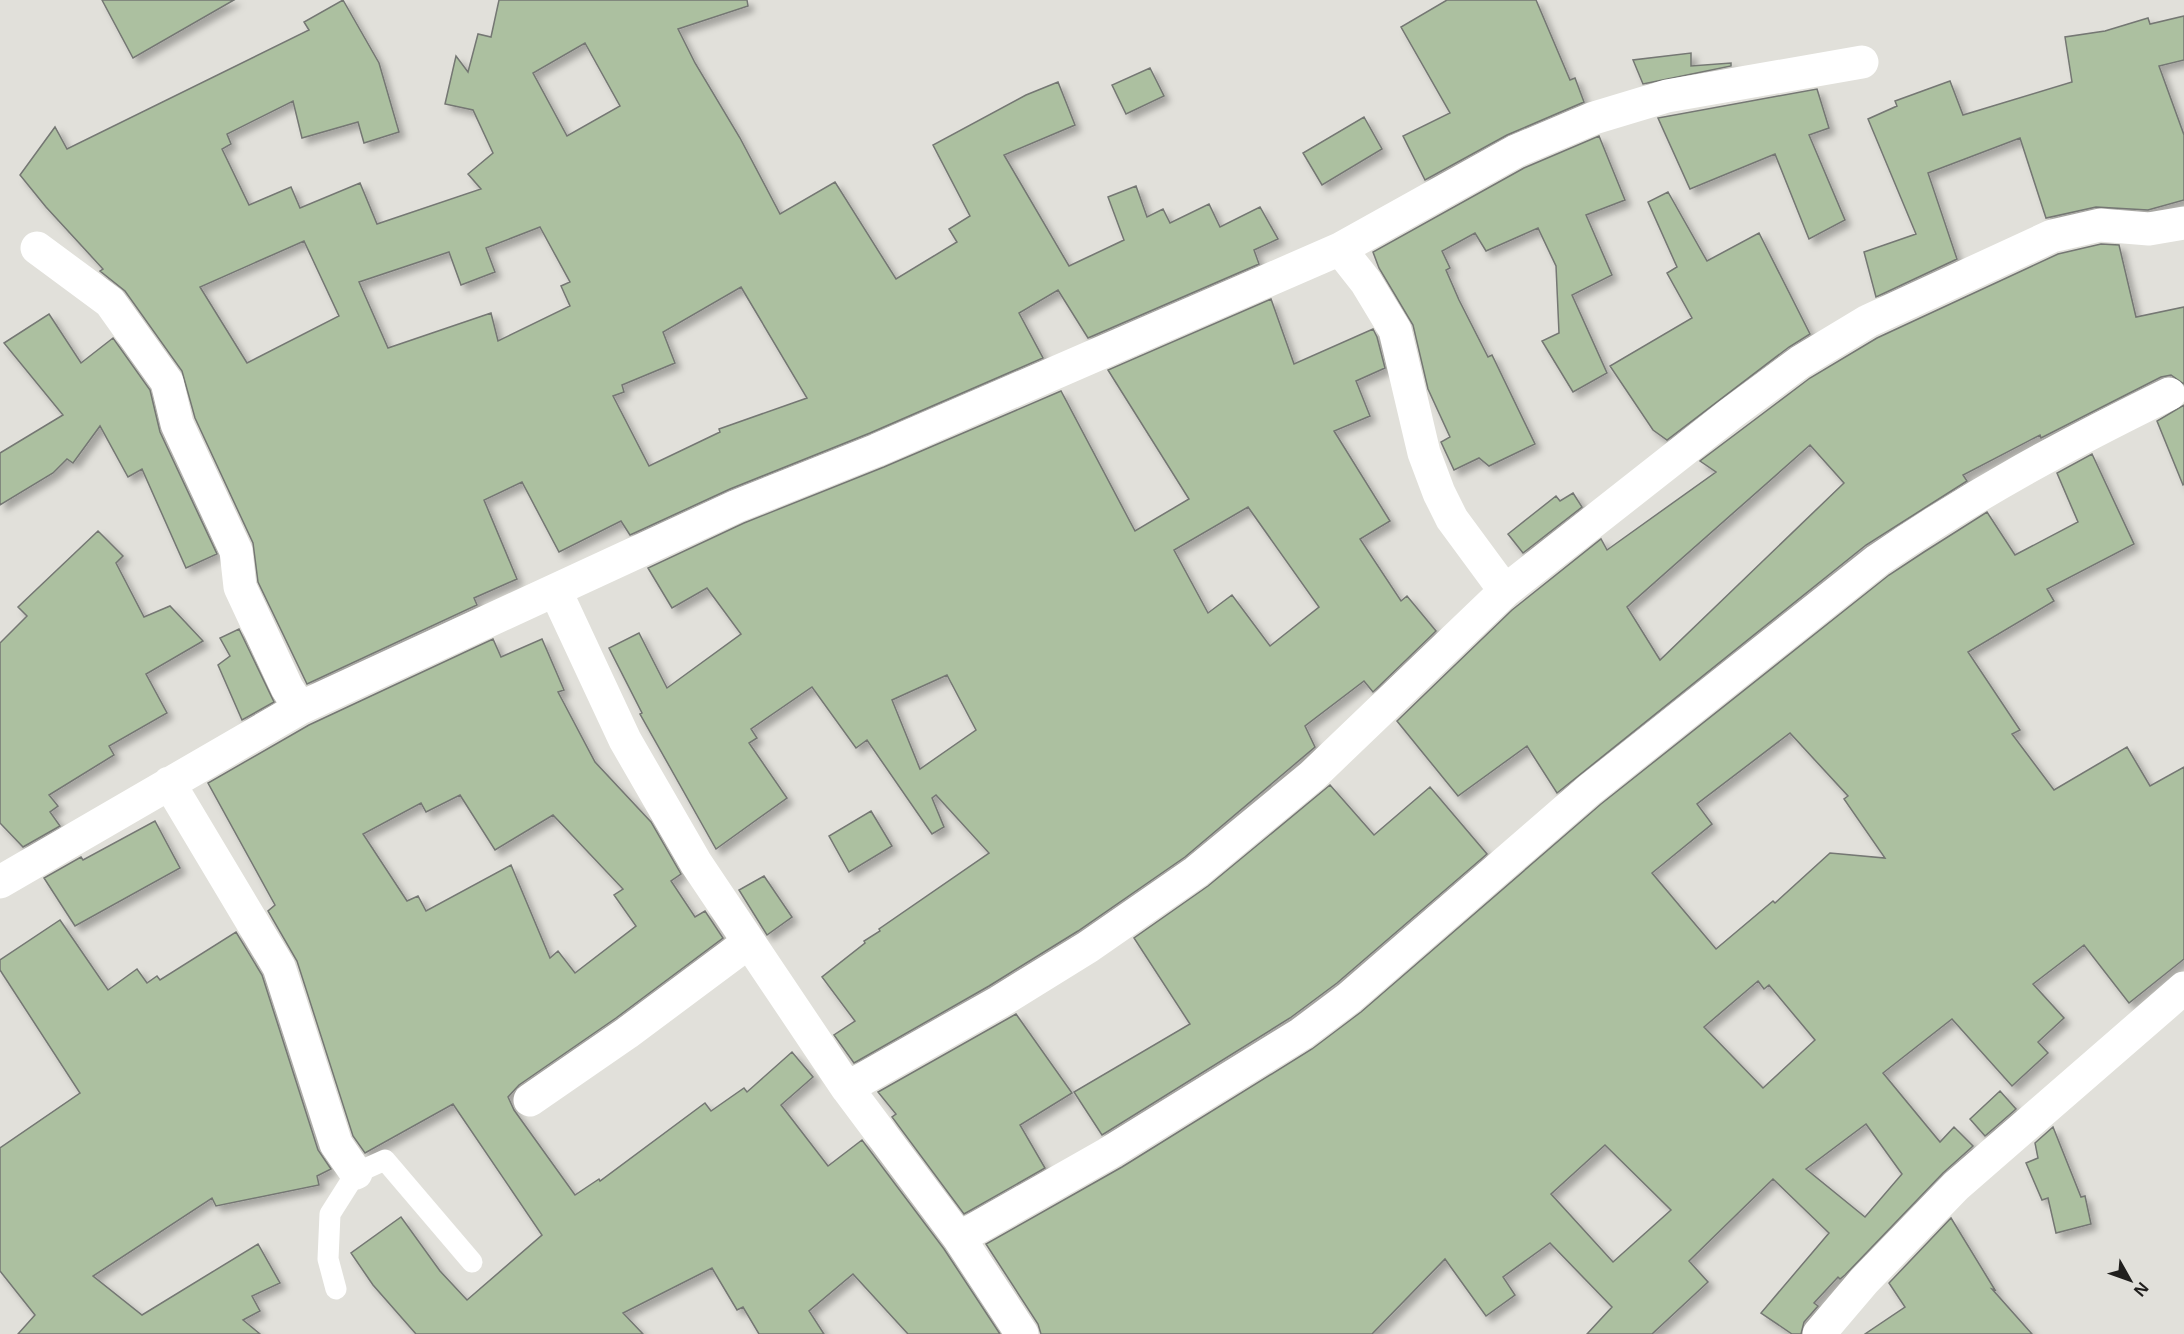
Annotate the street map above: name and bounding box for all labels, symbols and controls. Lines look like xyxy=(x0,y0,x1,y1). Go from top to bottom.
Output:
north arrow xyxy=(2100,1250,2160,1310)
text: N xyxy=(2129,1278,2154,1302)

